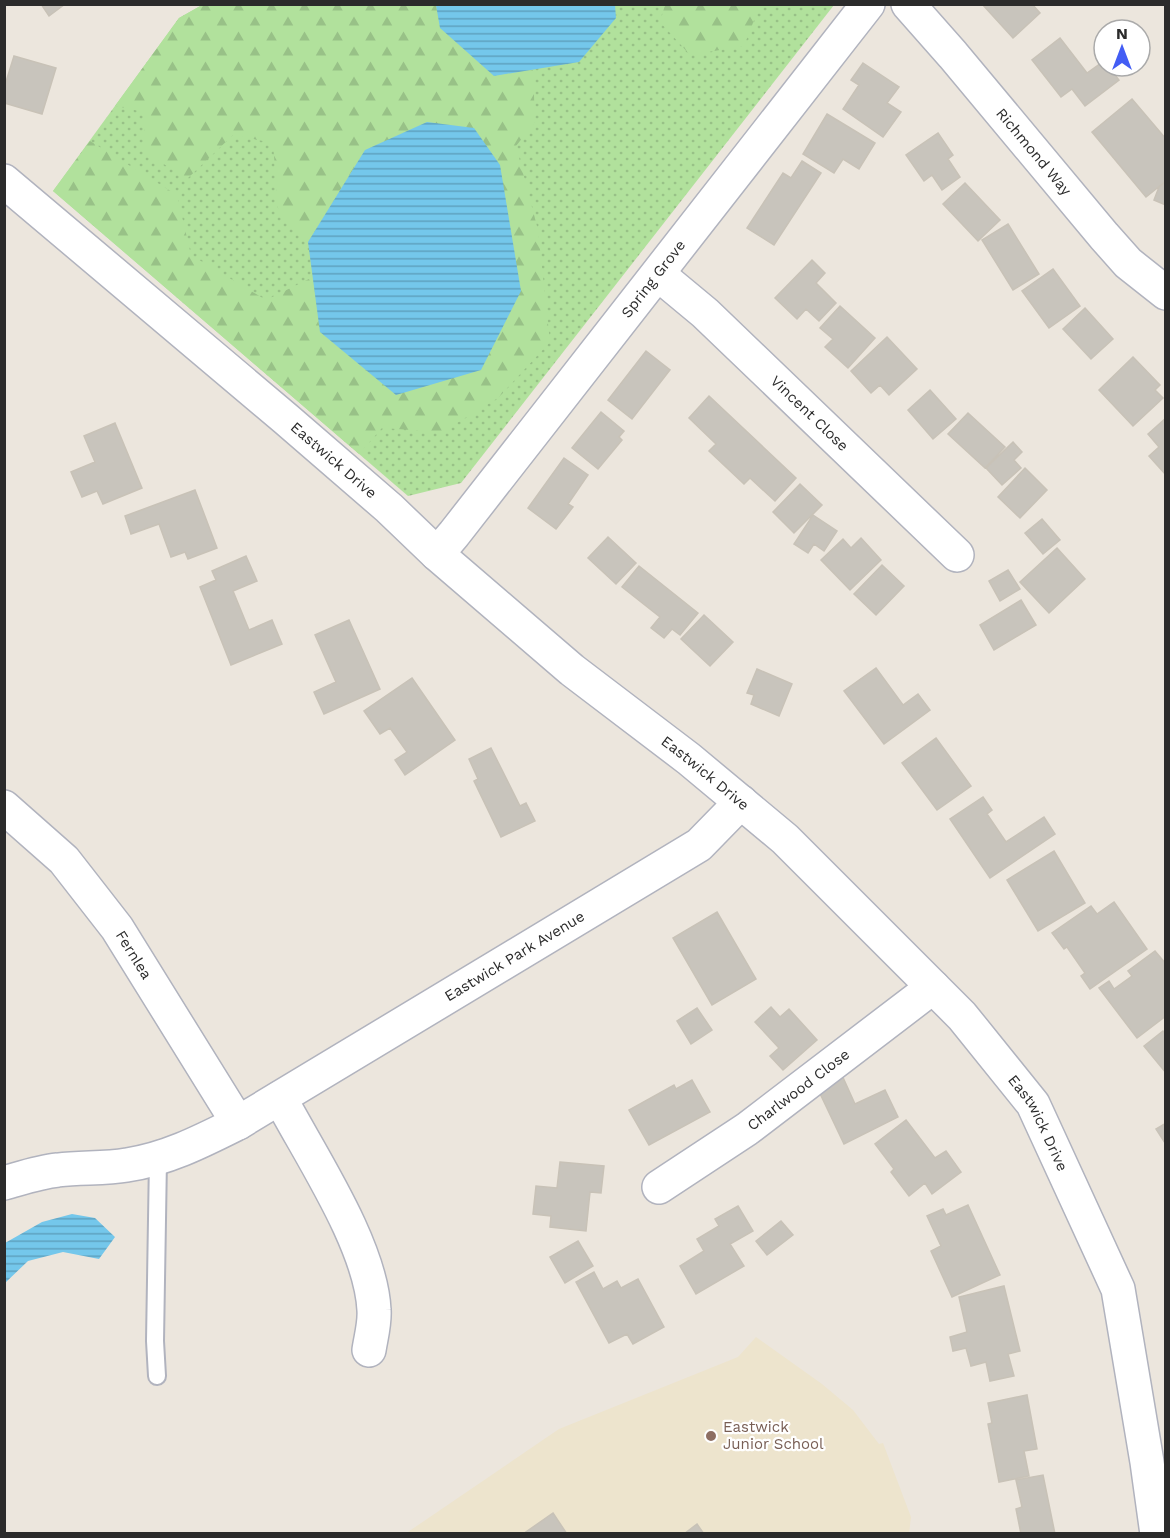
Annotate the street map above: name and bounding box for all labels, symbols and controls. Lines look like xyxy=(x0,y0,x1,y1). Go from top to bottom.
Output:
north arrow xyxy=(1092,18,1152,78)
text: N xyxy=(1116,24,1128,43)
street label: Richmond Way xyxy=(992,104,1075,199)
street label: Spring Grove xyxy=(617,236,689,321)
street label: Vincent Close xyxy=(767,372,852,455)
street label: Eastwick Drive xyxy=(287,418,380,502)
street label: Eastwick Drive xyxy=(658,732,753,814)
street label: Eastwick Park Avenue xyxy=(441,907,588,1005)
street label: Fernlea xyxy=(112,927,156,983)
street label: Charlwood Close xyxy=(744,1045,853,1135)
street label: Eastwick Drive xyxy=(1004,1071,1072,1174)
place label: Eastwick Junior School xyxy=(723,1418,824,1453)
marker: Eastwick Junior School xyxy=(704,1429,718,1443)

